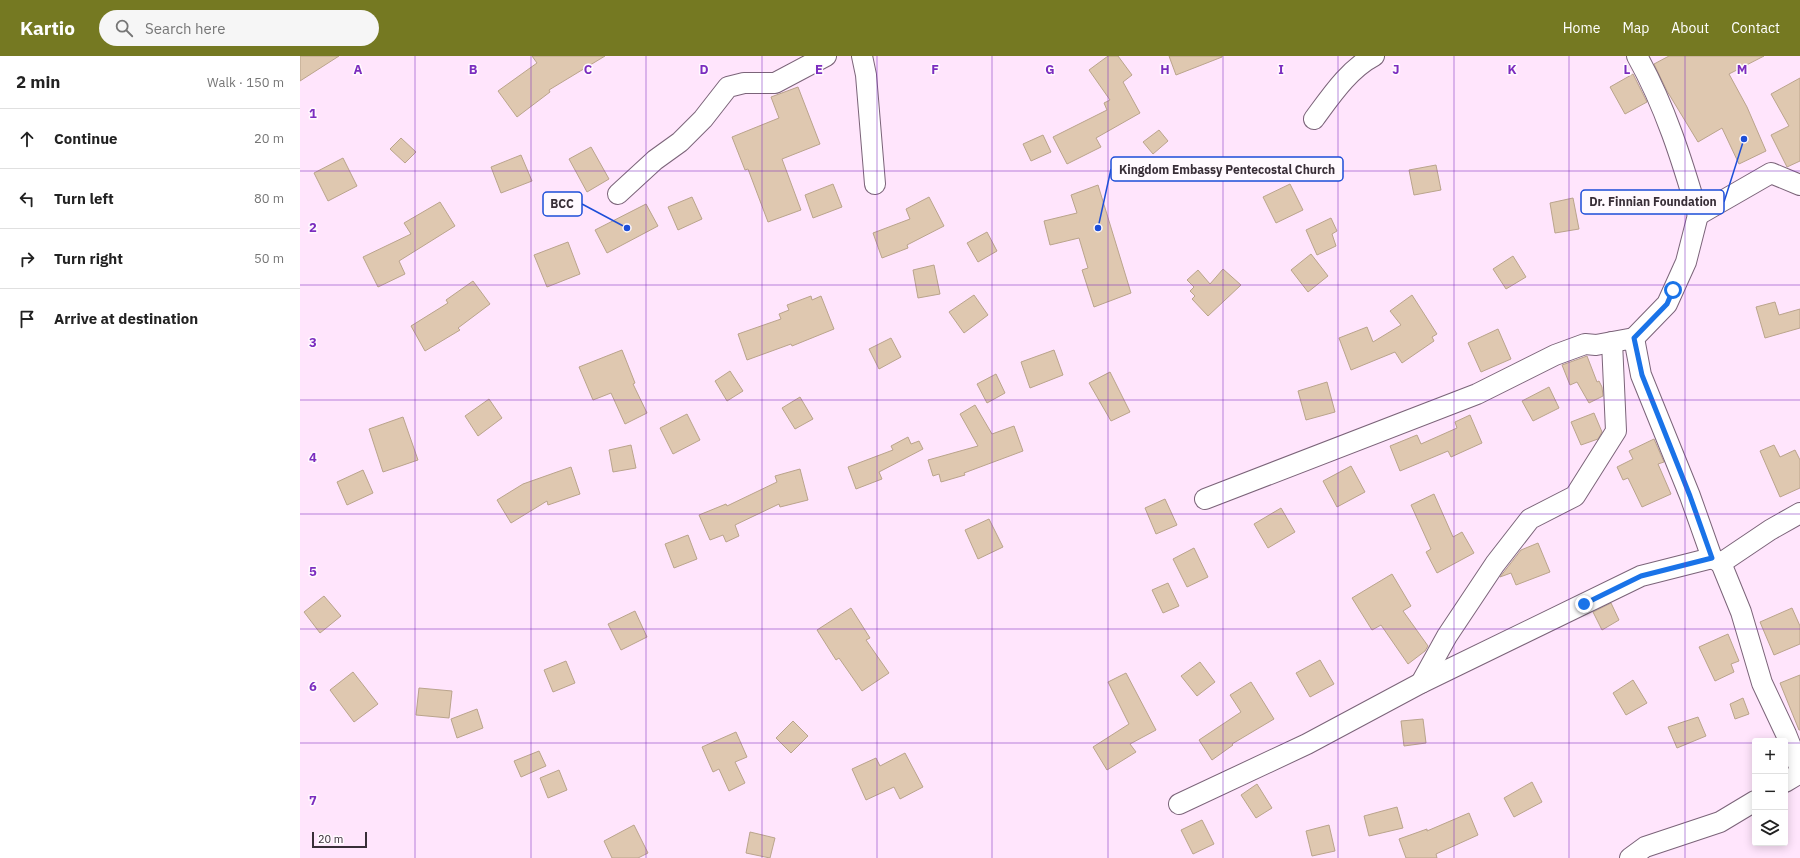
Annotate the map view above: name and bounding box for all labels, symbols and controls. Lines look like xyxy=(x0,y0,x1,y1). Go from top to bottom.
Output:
search box xyxy=(99,10,379,46)
text: Kartio xyxy=(20,16,75,40)
icon: search xyxy=(113,17,135,39)
text: Search here xyxy=(145,19,225,38)
text: Home xyxy=(1563,19,1600,37)
text: Map xyxy=(1622,19,1649,37)
text: About xyxy=(1671,19,1709,37)
text: Contact xyxy=(1731,19,1780,37)
text: A xyxy=(354,61,363,78)
text: B xyxy=(469,61,478,78)
text: C xyxy=(584,61,593,78)
text: D xyxy=(699,61,709,78)
text: E xyxy=(815,61,823,78)
text: F xyxy=(931,61,939,78)
text: G xyxy=(1045,61,1055,78)
text: H xyxy=(1160,61,1170,78)
text: I xyxy=(1278,61,1284,78)
text: J xyxy=(1392,61,1400,78)
text: K xyxy=(1507,61,1517,78)
text: L xyxy=(1624,61,1631,78)
text: M xyxy=(1737,61,1747,78)
text: 2 min xyxy=(16,71,60,93)
text: Walk · 150 m xyxy=(207,74,284,91)
text: 1 xyxy=(309,105,317,122)
icon: ahead xyxy=(16,128,38,150)
text: Continue xyxy=(54,129,118,148)
text: 20 m xyxy=(254,130,284,147)
callout: Kingdom Embassy Pentecostal Church xyxy=(1111,157,1343,181)
text: Kingdom Embassy Pentecostal Church xyxy=(1119,162,1335,177)
icon: left xyxy=(16,188,38,210)
text: Turn left xyxy=(54,189,114,208)
text: 80 m xyxy=(254,190,284,207)
callout: Dr. Finnian Foundation xyxy=(1581,190,1724,214)
callout: BCC xyxy=(543,192,582,216)
text: Dr. Finnian Foundation xyxy=(1589,194,1717,209)
text: BCC xyxy=(550,196,574,211)
text: 2 xyxy=(309,219,317,236)
icon: right xyxy=(16,248,38,270)
text: Turn right xyxy=(54,249,123,268)
text: 50 m xyxy=(254,250,284,267)
route start xyxy=(1664,281,1682,299)
icon: arrive xyxy=(16,308,38,330)
text: Arrive at destination xyxy=(54,309,198,328)
text: 3 xyxy=(309,334,317,351)
text: 4 xyxy=(309,449,317,466)
text: 5 xyxy=(309,563,317,580)
route end xyxy=(1575,595,1593,613)
text: 6 xyxy=(309,678,317,695)
map controls xyxy=(1752,738,1788,846)
button: + xyxy=(1752,738,1788,774)
button: − xyxy=(1752,774,1788,810)
text: 7 xyxy=(309,792,317,809)
button: layers xyxy=(1752,810,1788,846)
scale bar xyxy=(312,830,367,849)
text: 20 m xyxy=(318,832,343,846)

